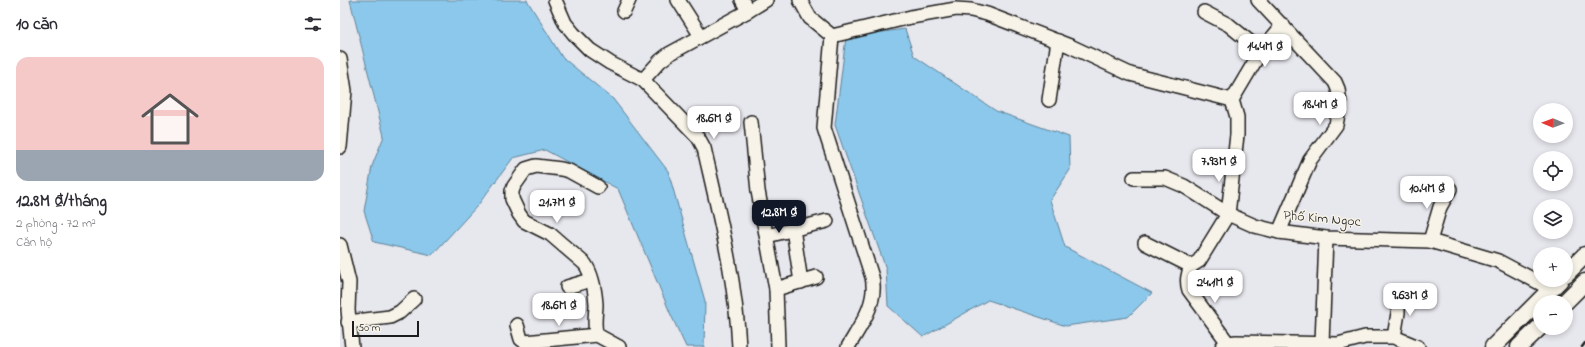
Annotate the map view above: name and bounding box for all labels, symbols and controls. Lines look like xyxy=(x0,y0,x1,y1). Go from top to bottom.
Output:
text: 10 căn xyxy=(16,12,58,37)
icon: filters xyxy=(302,13,324,35)
pin: 14.4M ₫ xyxy=(1228,34,1302,68)
text: 14.4M ₫ xyxy=(1247,37,1283,56)
icon: home xyxy=(134,83,206,155)
pin: 18.4M ₫ xyxy=(1283,92,1357,126)
text: 18.4M ₫ xyxy=(1303,95,1337,114)
north arrow xyxy=(1533,103,1573,143)
map controls xyxy=(1533,103,1573,335)
pin: 18.6M ₫ xyxy=(677,106,751,140)
text: 18.6M ₫ xyxy=(696,109,732,128)
pin: 7.93M ₫ xyxy=(1182,149,1256,183)
button: locate xyxy=(1533,151,1573,191)
text: 7.93M ₫ xyxy=(1201,152,1237,171)
pin: 10.4M ₫ xyxy=(1390,176,1464,210)
text: 10.4M ₫ xyxy=(1409,179,1445,198)
text: 12.8M ₫/tháng xyxy=(16,189,107,214)
pin: 21.7M ₫ xyxy=(520,190,594,224)
text: 21.7M ₫ xyxy=(539,193,575,212)
button: layers xyxy=(1533,199,1573,239)
pin: 12.8M ₫ xyxy=(742,200,816,234)
text: 12.8M ₫ xyxy=(761,203,797,222)
street label: Phố Kim Ngọc xyxy=(1282,205,1362,234)
text: 2 phòng · 72 m² xyxy=(16,214,96,233)
text: Căn hộ xyxy=(16,233,52,252)
button: + xyxy=(1533,247,1573,287)
pin: 24.1M ₫ xyxy=(1178,270,1252,304)
text: 24.1M ₫ xyxy=(1197,273,1233,292)
pin: 9.63M ₫ xyxy=(1373,283,1447,317)
text: 9.63M ₫ xyxy=(1392,286,1428,305)
pin: 18.6M ₫ xyxy=(522,293,596,327)
button: − xyxy=(1533,295,1573,335)
text: 18.6M ₫ xyxy=(541,296,577,315)
scale bar xyxy=(352,319,419,338)
text: 50 m xyxy=(358,320,380,336)

